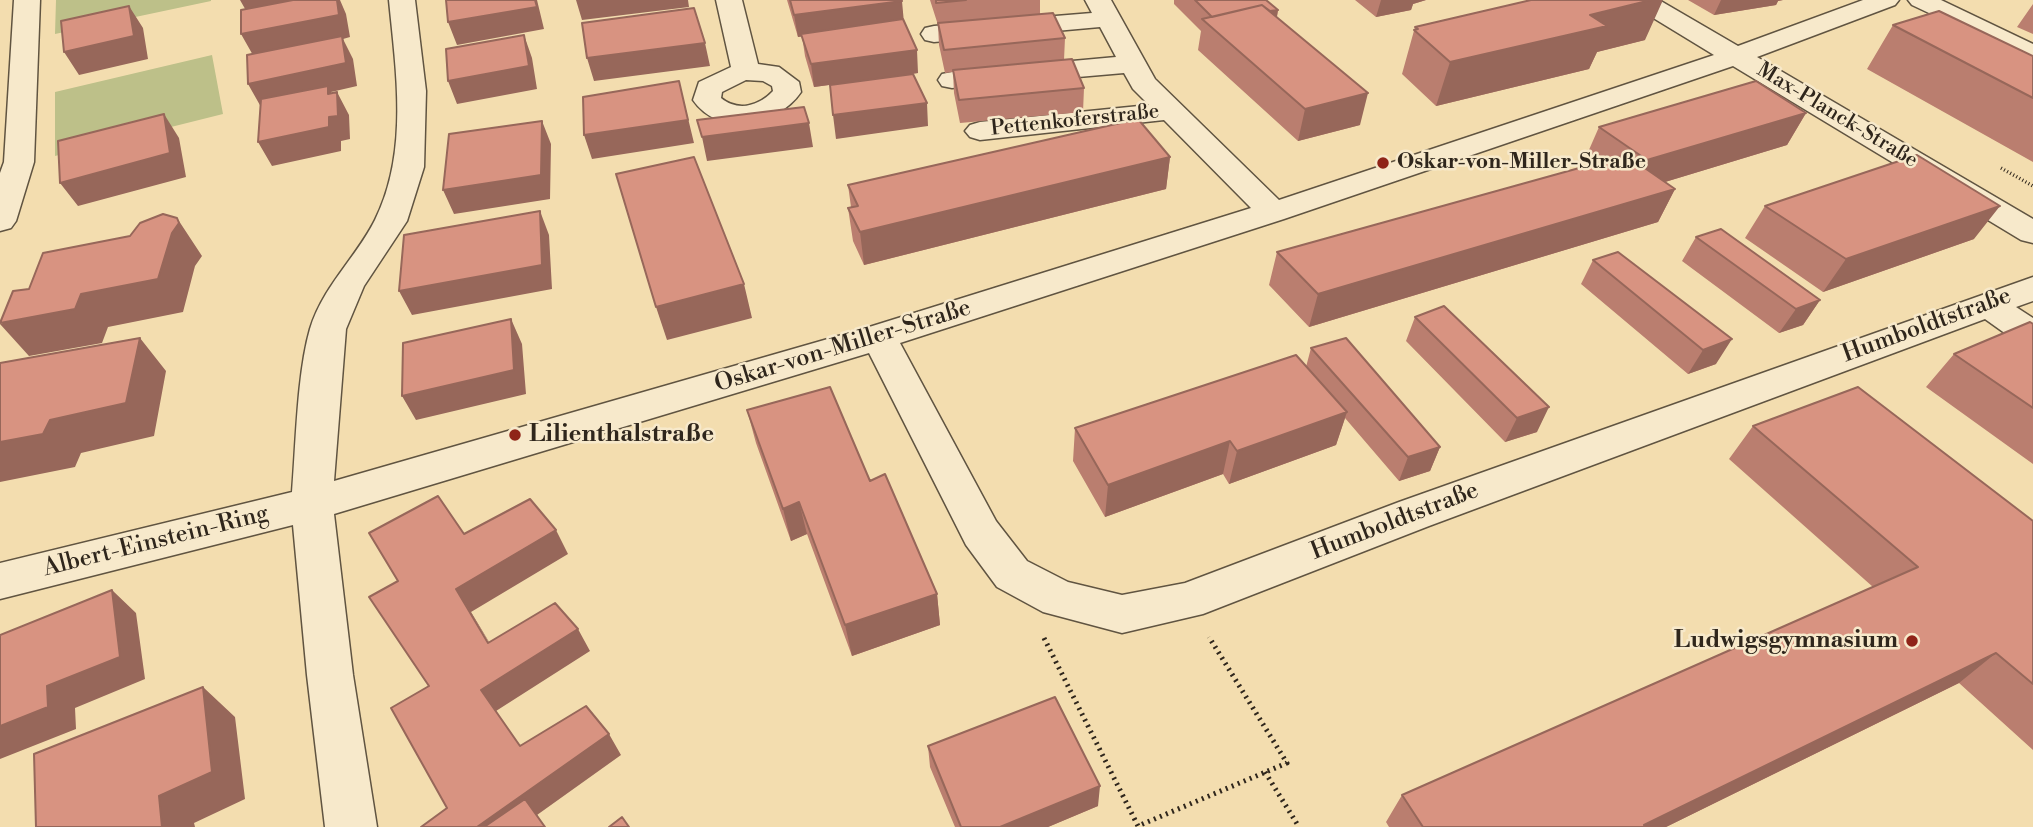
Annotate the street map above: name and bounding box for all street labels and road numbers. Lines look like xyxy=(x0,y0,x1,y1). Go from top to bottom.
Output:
street label: Max-Planck-Straße xyxy=(1752,58,1922,174)
street label: Pettenkoferstraße xyxy=(990,100,1160,142)
street label: Humboldtstraße xyxy=(1839,282,2015,370)
street label: Oskar-von-Miller-Straße xyxy=(711,294,975,400)
street label: Humboldtstraße xyxy=(1307,477,1483,567)
street label: Albert-Einstein-Ring xyxy=(40,500,272,584)

